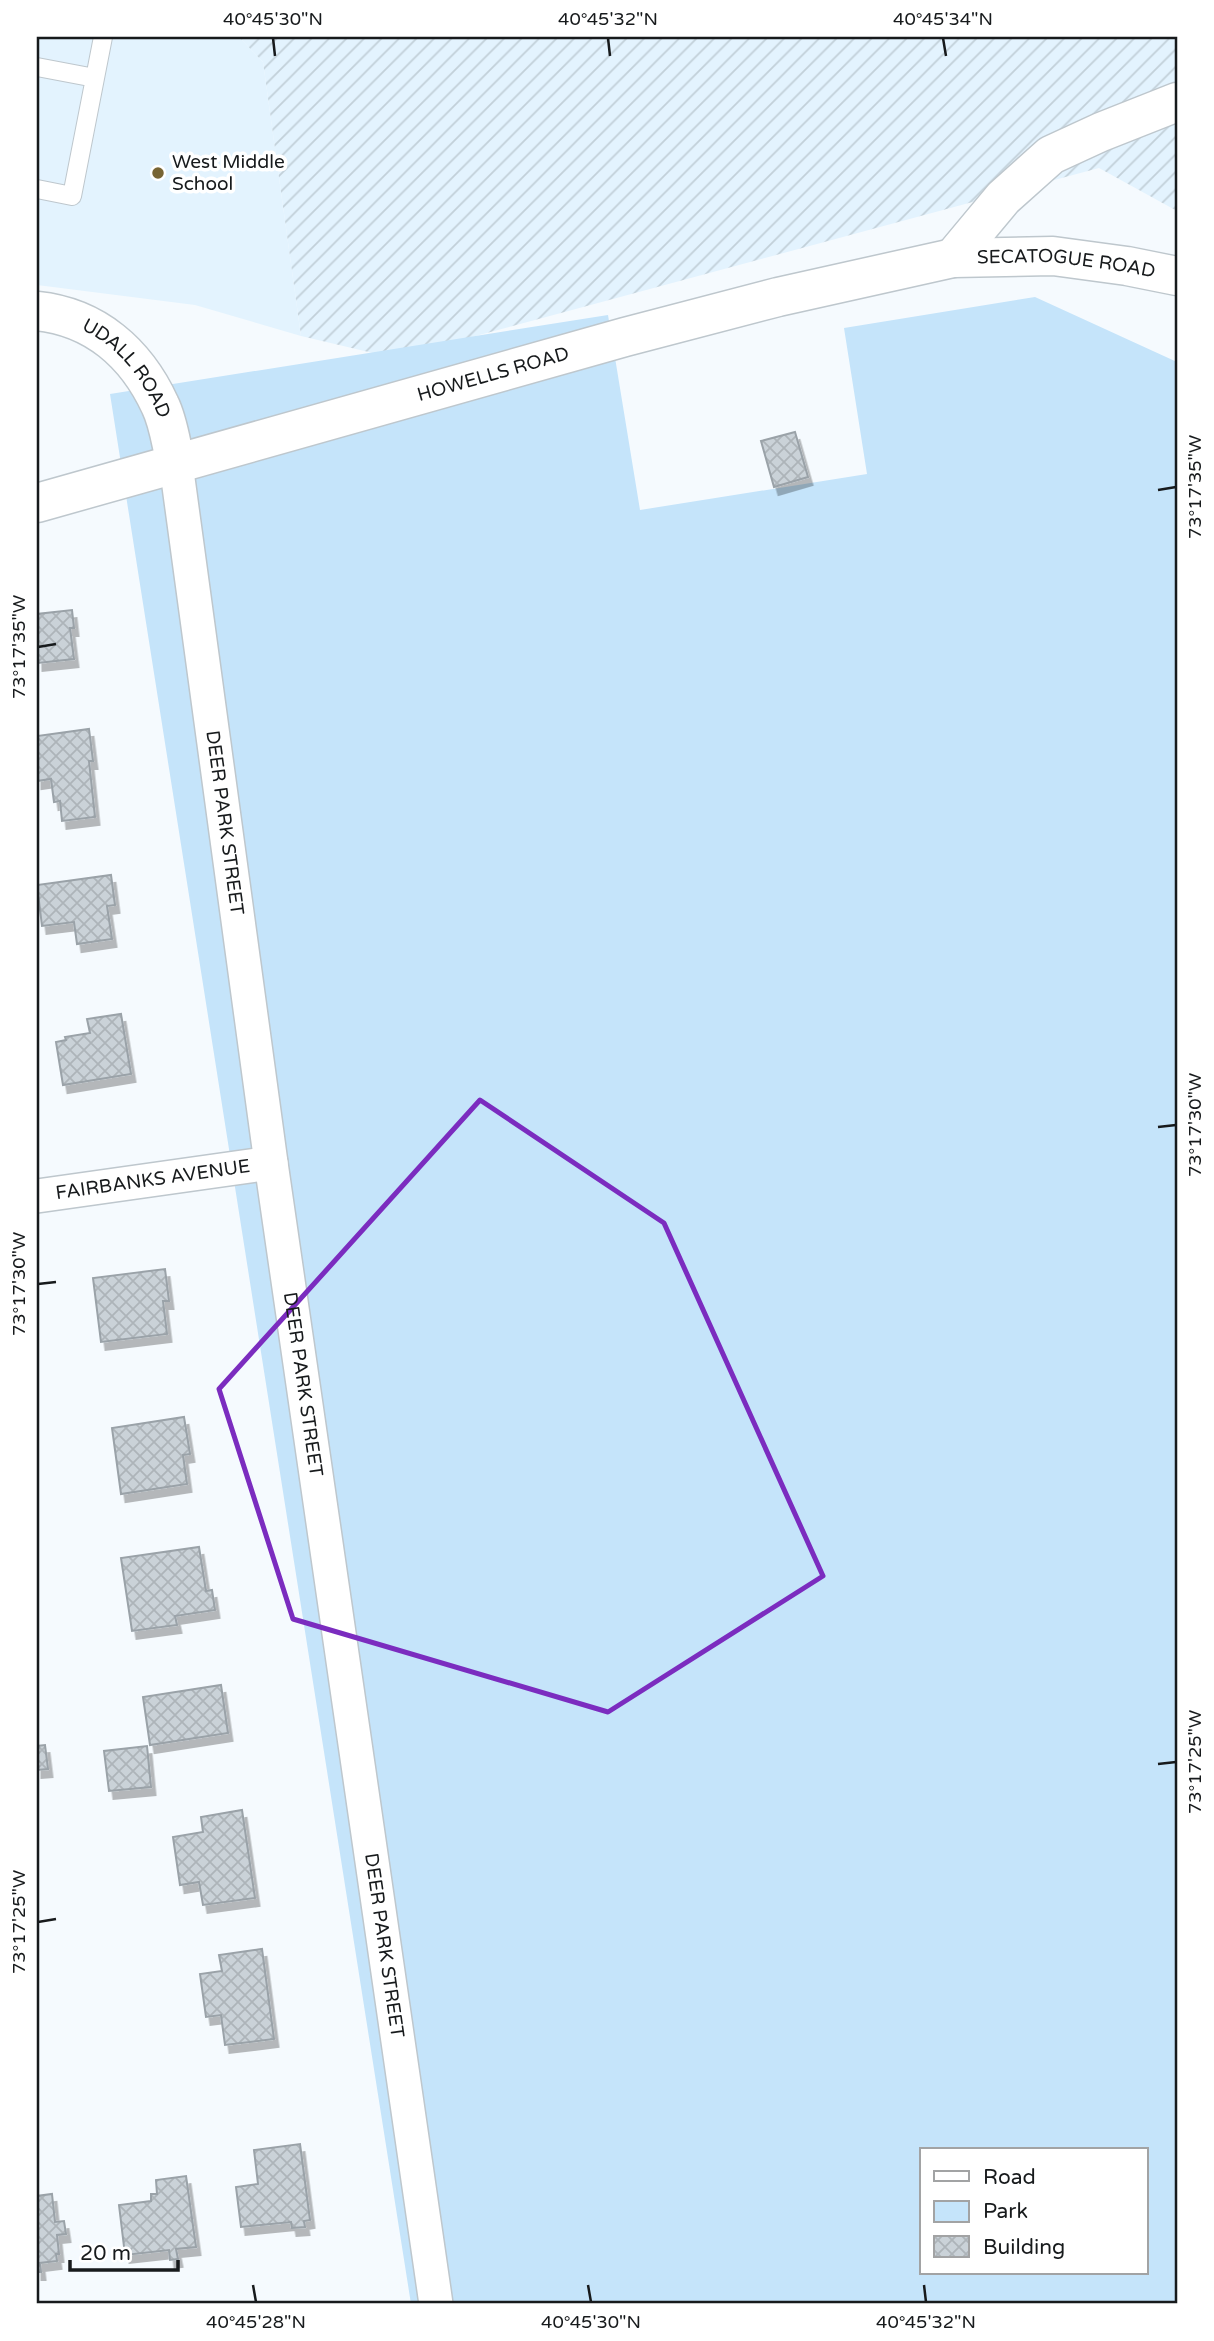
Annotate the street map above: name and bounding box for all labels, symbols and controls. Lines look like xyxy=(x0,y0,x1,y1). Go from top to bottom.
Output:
text: 40°45'30"N xyxy=(223,8,323,30)
text: 40°45'32"N xyxy=(558,8,658,30)
text: 40°45'34"N xyxy=(893,8,993,30)
place label: West Middle School xyxy=(172,151,285,195)
marker: West Middle School xyxy=(150,165,166,181)
street label: SECATOGUE ROAD xyxy=(977,245,1157,282)
street label: UDALL ROAD xyxy=(79,314,175,421)
street label: HOWELLS ROAD xyxy=(415,342,572,406)
text: 73°17'35"W xyxy=(1184,435,1206,539)
text: 73°17'35"W xyxy=(8,595,30,699)
street label: DEER PARK STREET xyxy=(201,729,248,917)
text: 73°17'30"W xyxy=(1184,1073,1206,1177)
street label: FAIRBANKS AVENUE xyxy=(54,1155,252,1204)
text: 73°17'30"W xyxy=(8,1232,30,1336)
street label: DEER PARK STREET xyxy=(279,1291,327,1478)
text: 73°17'25"W xyxy=(1184,1710,1206,1814)
street label: DEER PARK STREET xyxy=(360,1852,408,2040)
text: 73°17'25"W xyxy=(8,1870,30,1974)
legend xyxy=(920,2148,1148,2274)
text: Road xyxy=(983,2165,1036,2190)
text: Park xyxy=(983,2199,1028,2224)
scale bar xyxy=(70,2229,178,2273)
text: Building xyxy=(983,2235,1065,2260)
text: 20 m xyxy=(80,2241,131,2266)
text: 40°45'28"N xyxy=(206,2311,306,2333)
text: 40°45'30"N xyxy=(541,2311,641,2333)
text: 40°45'32"N xyxy=(876,2311,976,2333)

